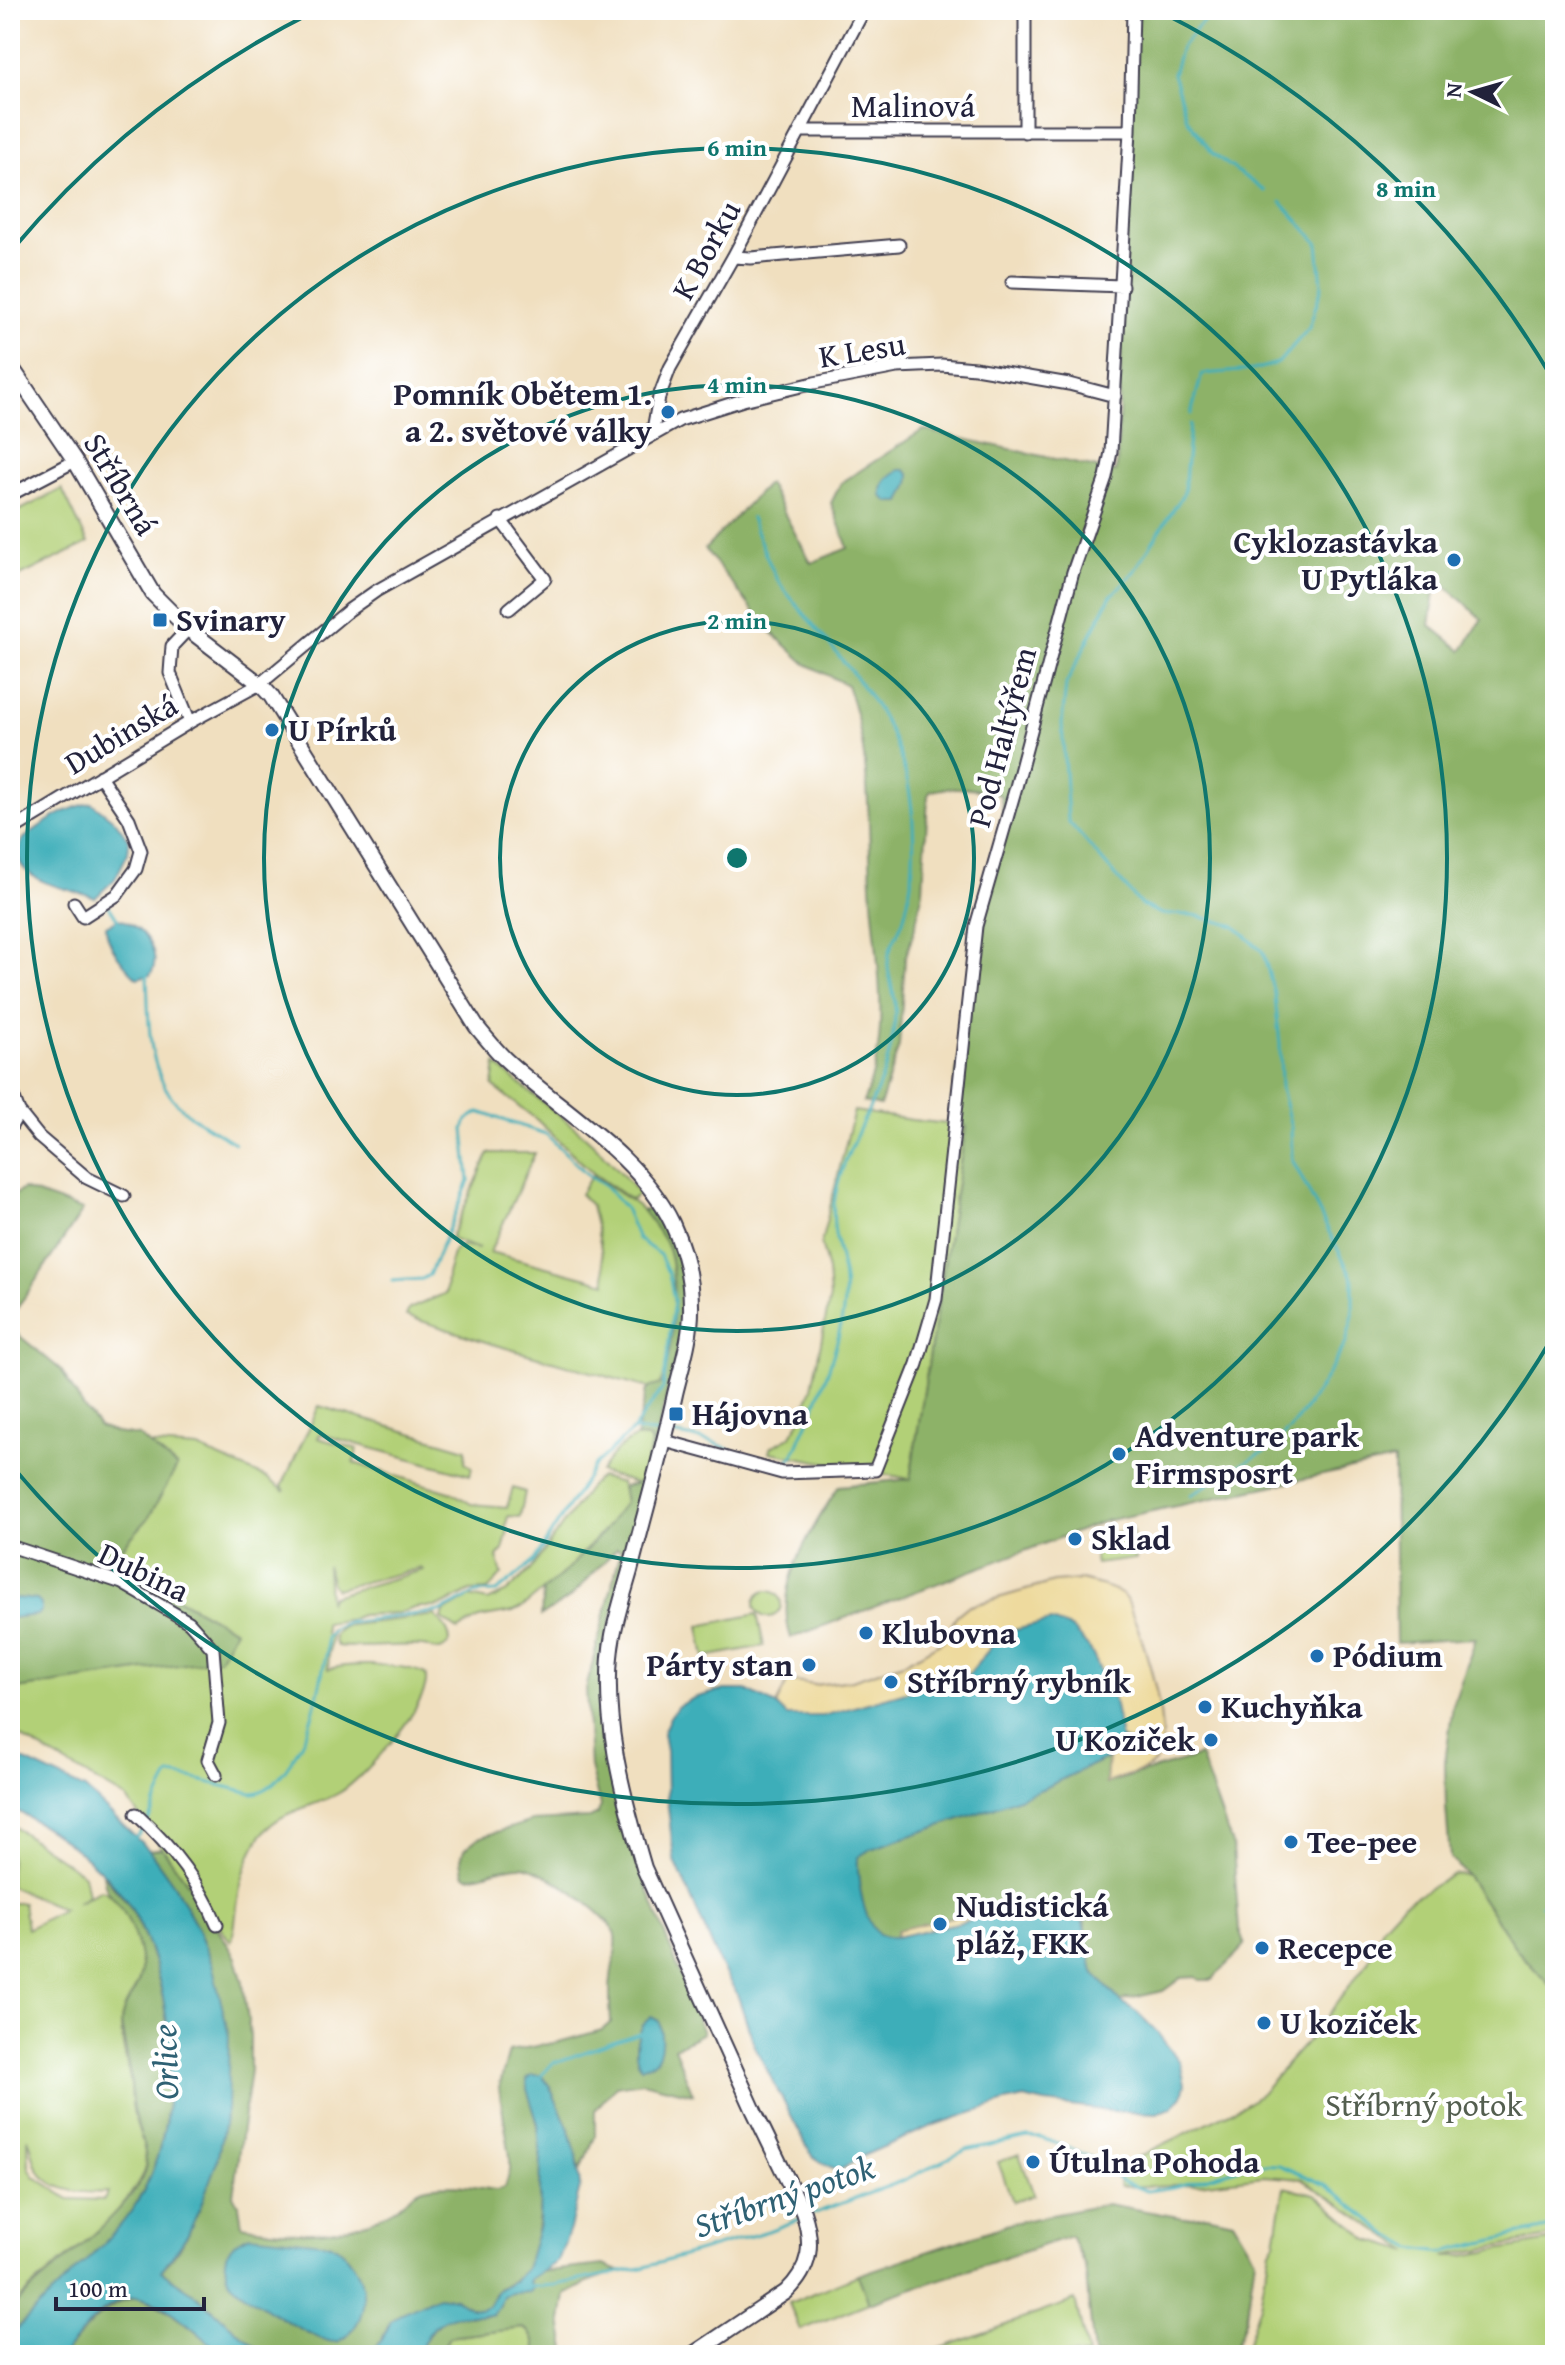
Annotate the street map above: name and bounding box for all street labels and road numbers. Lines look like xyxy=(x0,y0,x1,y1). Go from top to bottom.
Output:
street label: Malinová xyxy=(851,82,975,129)
street label: K Borku xyxy=(659,191,752,308)
street label: K Lesu xyxy=(815,319,909,379)
street label: Stříbrná xyxy=(72,424,170,544)
street label: Pod Haltýřem xyxy=(955,642,1048,832)
street label: Dubinská xyxy=(55,681,186,786)
street label: Dubina xyxy=(91,1530,197,1614)

